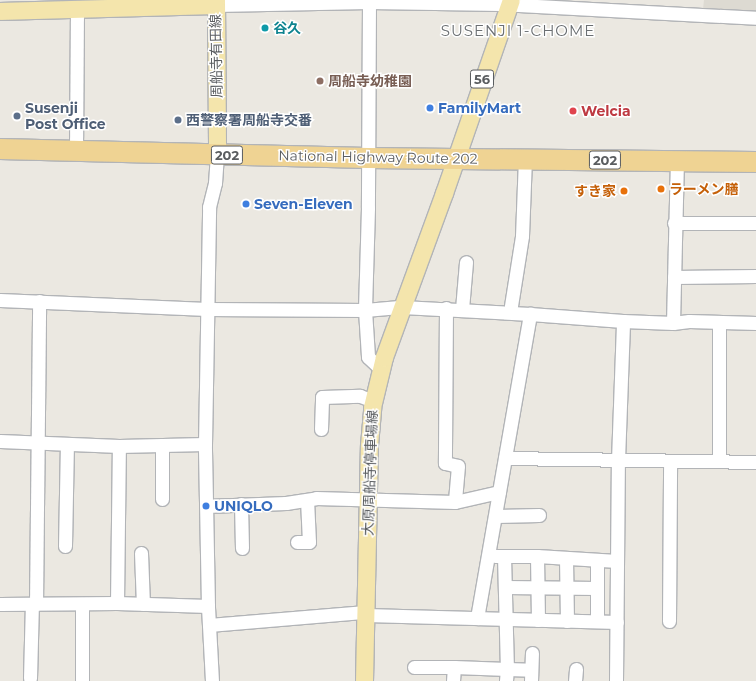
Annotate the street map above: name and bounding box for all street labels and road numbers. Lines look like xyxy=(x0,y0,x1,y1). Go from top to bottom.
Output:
street label: 周船寺有田線 xyxy=(207,14,225,98)
road number: 56 xyxy=(469,68,495,90)
road number: 202 xyxy=(210,144,244,166)
street label: National Highway Route 202 xyxy=(278,147,478,167)
road number: 202 xyxy=(588,149,622,171)
street label: 大原周船寺停車場線 xyxy=(359,410,381,536)

